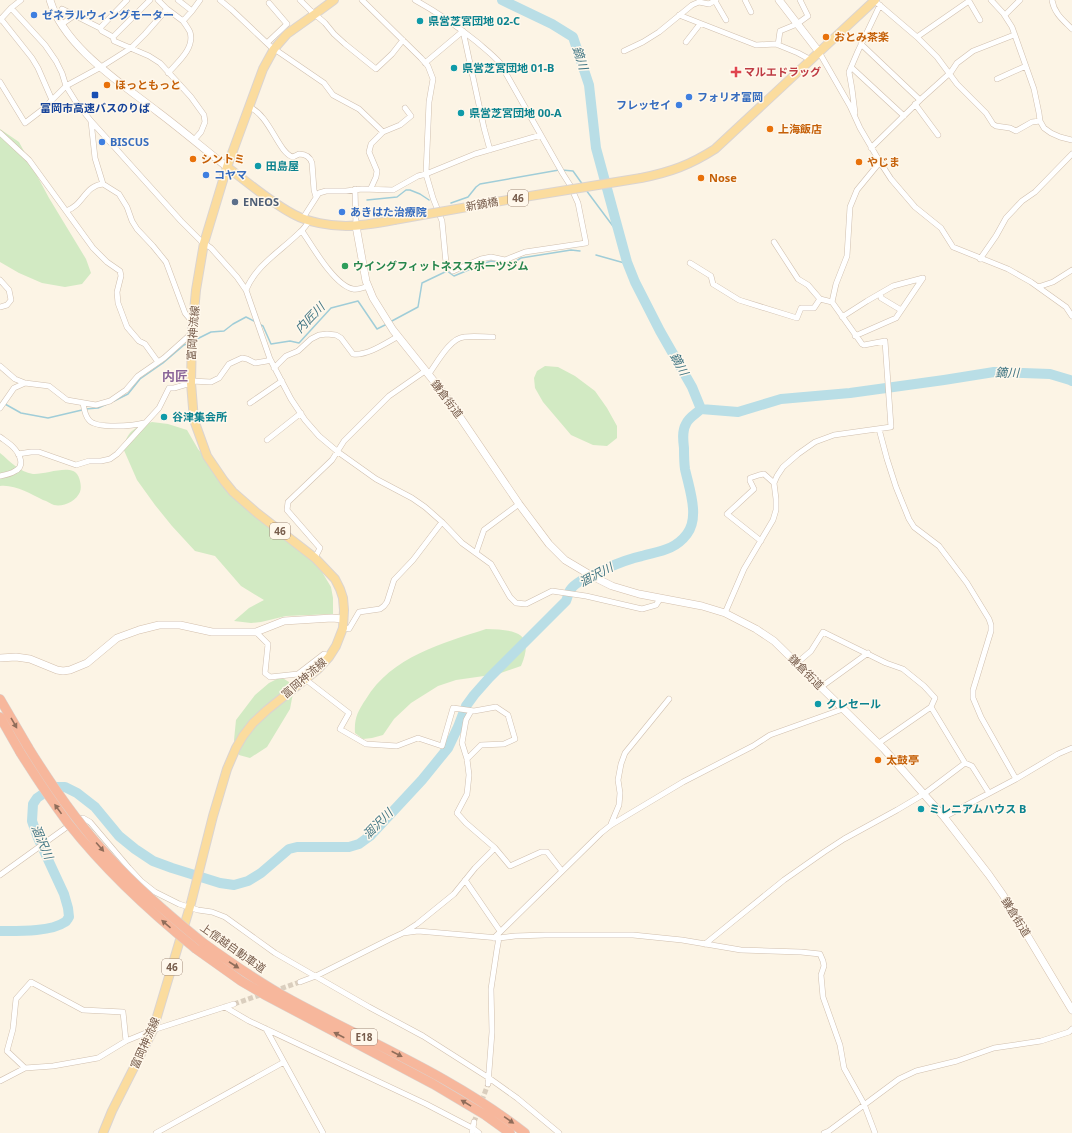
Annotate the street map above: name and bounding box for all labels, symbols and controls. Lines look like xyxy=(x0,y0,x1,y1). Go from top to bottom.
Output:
place label: ゼネラルウィングモーター xyxy=(42,7,174,22)
marker: ゼネラルウィングモーター xyxy=(29,10,39,20)
place label: 県営芝宮団地 02-C xyxy=(428,13,520,28)
marker: 県営芝宮団地 02-C xyxy=(415,16,425,26)
place label: おとみ茶楽 xyxy=(834,29,889,44)
marker: おとみ茶楽 xyxy=(821,32,831,42)
water label: 鏑川 xyxy=(569,44,593,74)
place label: 県営芝宮団地 01-B xyxy=(462,60,554,75)
marker: 県営芝宮団地 01-B xyxy=(449,63,459,73)
place label: マルエドラッグ xyxy=(744,64,821,79)
marker: マルエドラッグ xyxy=(731,67,741,77)
place label: ほっともっと xyxy=(115,77,181,92)
marker: ほっともっと xyxy=(102,80,112,90)
place label: フォリオ富岡 xyxy=(697,89,763,104)
marker: 富岡市高速バスのりば xyxy=(90,90,100,100)
marker: フォリオ富岡 xyxy=(684,92,694,102)
place label: フレッセイ xyxy=(616,97,671,112)
place label: 富岡市高速バスのりば xyxy=(40,100,150,115)
marker: フレッセイ xyxy=(674,100,684,110)
place label: 県営芝宮団地 00-A xyxy=(469,105,562,120)
marker: 県営芝宮団地 00-A xyxy=(456,108,466,118)
place label: 上海飯店 xyxy=(778,121,822,136)
marker: 上海飯店 xyxy=(765,124,775,134)
place label: BISCUS xyxy=(110,134,149,149)
marker: BISCUS xyxy=(97,137,107,147)
place label: シントミ xyxy=(201,151,245,166)
marker: シントミ xyxy=(188,154,198,164)
place label: やじま xyxy=(867,154,900,169)
marker: やじま xyxy=(854,157,864,167)
place label: 田島屋 xyxy=(266,158,299,173)
marker: 田島屋 xyxy=(253,161,263,171)
place label: コヤマ xyxy=(214,167,247,182)
marker: コヤマ xyxy=(201,170,211,180)
place label: Nose xyxy=(709,170,737,185)
marker: Nose xyxy=(696,173,706,183)
road number: 46 xyxy=(508,190,528,206)
street label: 新鏑橋 xyxy=(464,193,499,214)
place label: ENEOS xyxy=(243,194,279,209)
marker: ENEOS xyxy=(230,197,240,207)
place label: あきはた治療院 xyxy=(350,204,427,219)
marker: あきはた治療院 xyxy=(337,207,347,217)
place label: ウイングフィットネススポーツジム xyxy=(353,258,529,273)
marker: ウイングフィットネススポーツジム xyxy=(340,261,350,271)
water label: 内匠川 xyxy=(291,297,330,337)
street label: 富岡神流線 xyxy=(183,305,202,361)
water label: 鏑川 xyxy=(666,349,694,380)
water label: 鏑川 xyxy=(995,364,1021,381)
district label: 内匠 xyxy=(162,367,188,385)
street label: 鎌倉街道 xyxy=(428,377,467,421)
place label: 谷津集会所 xyxy=(172,409,227,424)
marker: 谷津集会所 xyxy=(159,412,169,422)
road number: 46 xyxy=(270,523,290,539)
water label: 涸沢川 xyxy=(576,558,617,591)
street label: 鎌倉街道 xyxy=(785,651,827,693)
street label: 富岡神流線 xyxy=(278,654,329,701)
place label: クレセール xyxy=(826,696,881,711)
marker: クレセール xyxy=(813,699,823,709)
one-way arrow xyxy=(11,717,18,729)
place label: 太鼓亭 xyxy=(886,752,919,767)
marker: 太鼓亭 xyxy=(873,755,883,765)
place label: ミレニアムハウス B xyxy=(929,801,1026,816)
water label: 涸沢川 xyxy=(359,803,398,842)
one-way arrow xyxy=(54,804,63,815)
marker: ミレニアムハウス B xyxy=(916,804,926,814)
water label: 涸沢川 xyxy=(28,822,58,864)
one-way arrow xyxy=(95,842,105,852)
street label: 鎌倉街道 xyxy=(998,894,1034,939)
street label: 上信越自動車道 xyxy=(197,919,269,976)
one-way arrow xyxy=(161,920,171,929)
road number: 46 xyxy=(162,959,182,975)
one-way arrow xyxy=(229,961,239,969)
street label: 富岡神流線 xyxy=(127,1015,163,1071)
road number: E18 xyxy=(351,1029,377,1045)
one-way arrow xyxy=(334,1032,345,1038)
one-way arrow xyxy=(391,1051,403,1057)
one-way arrow xyxy=(460,1100,472,1107)
one-way arrow xyxy=(503,1116,514,1124)

